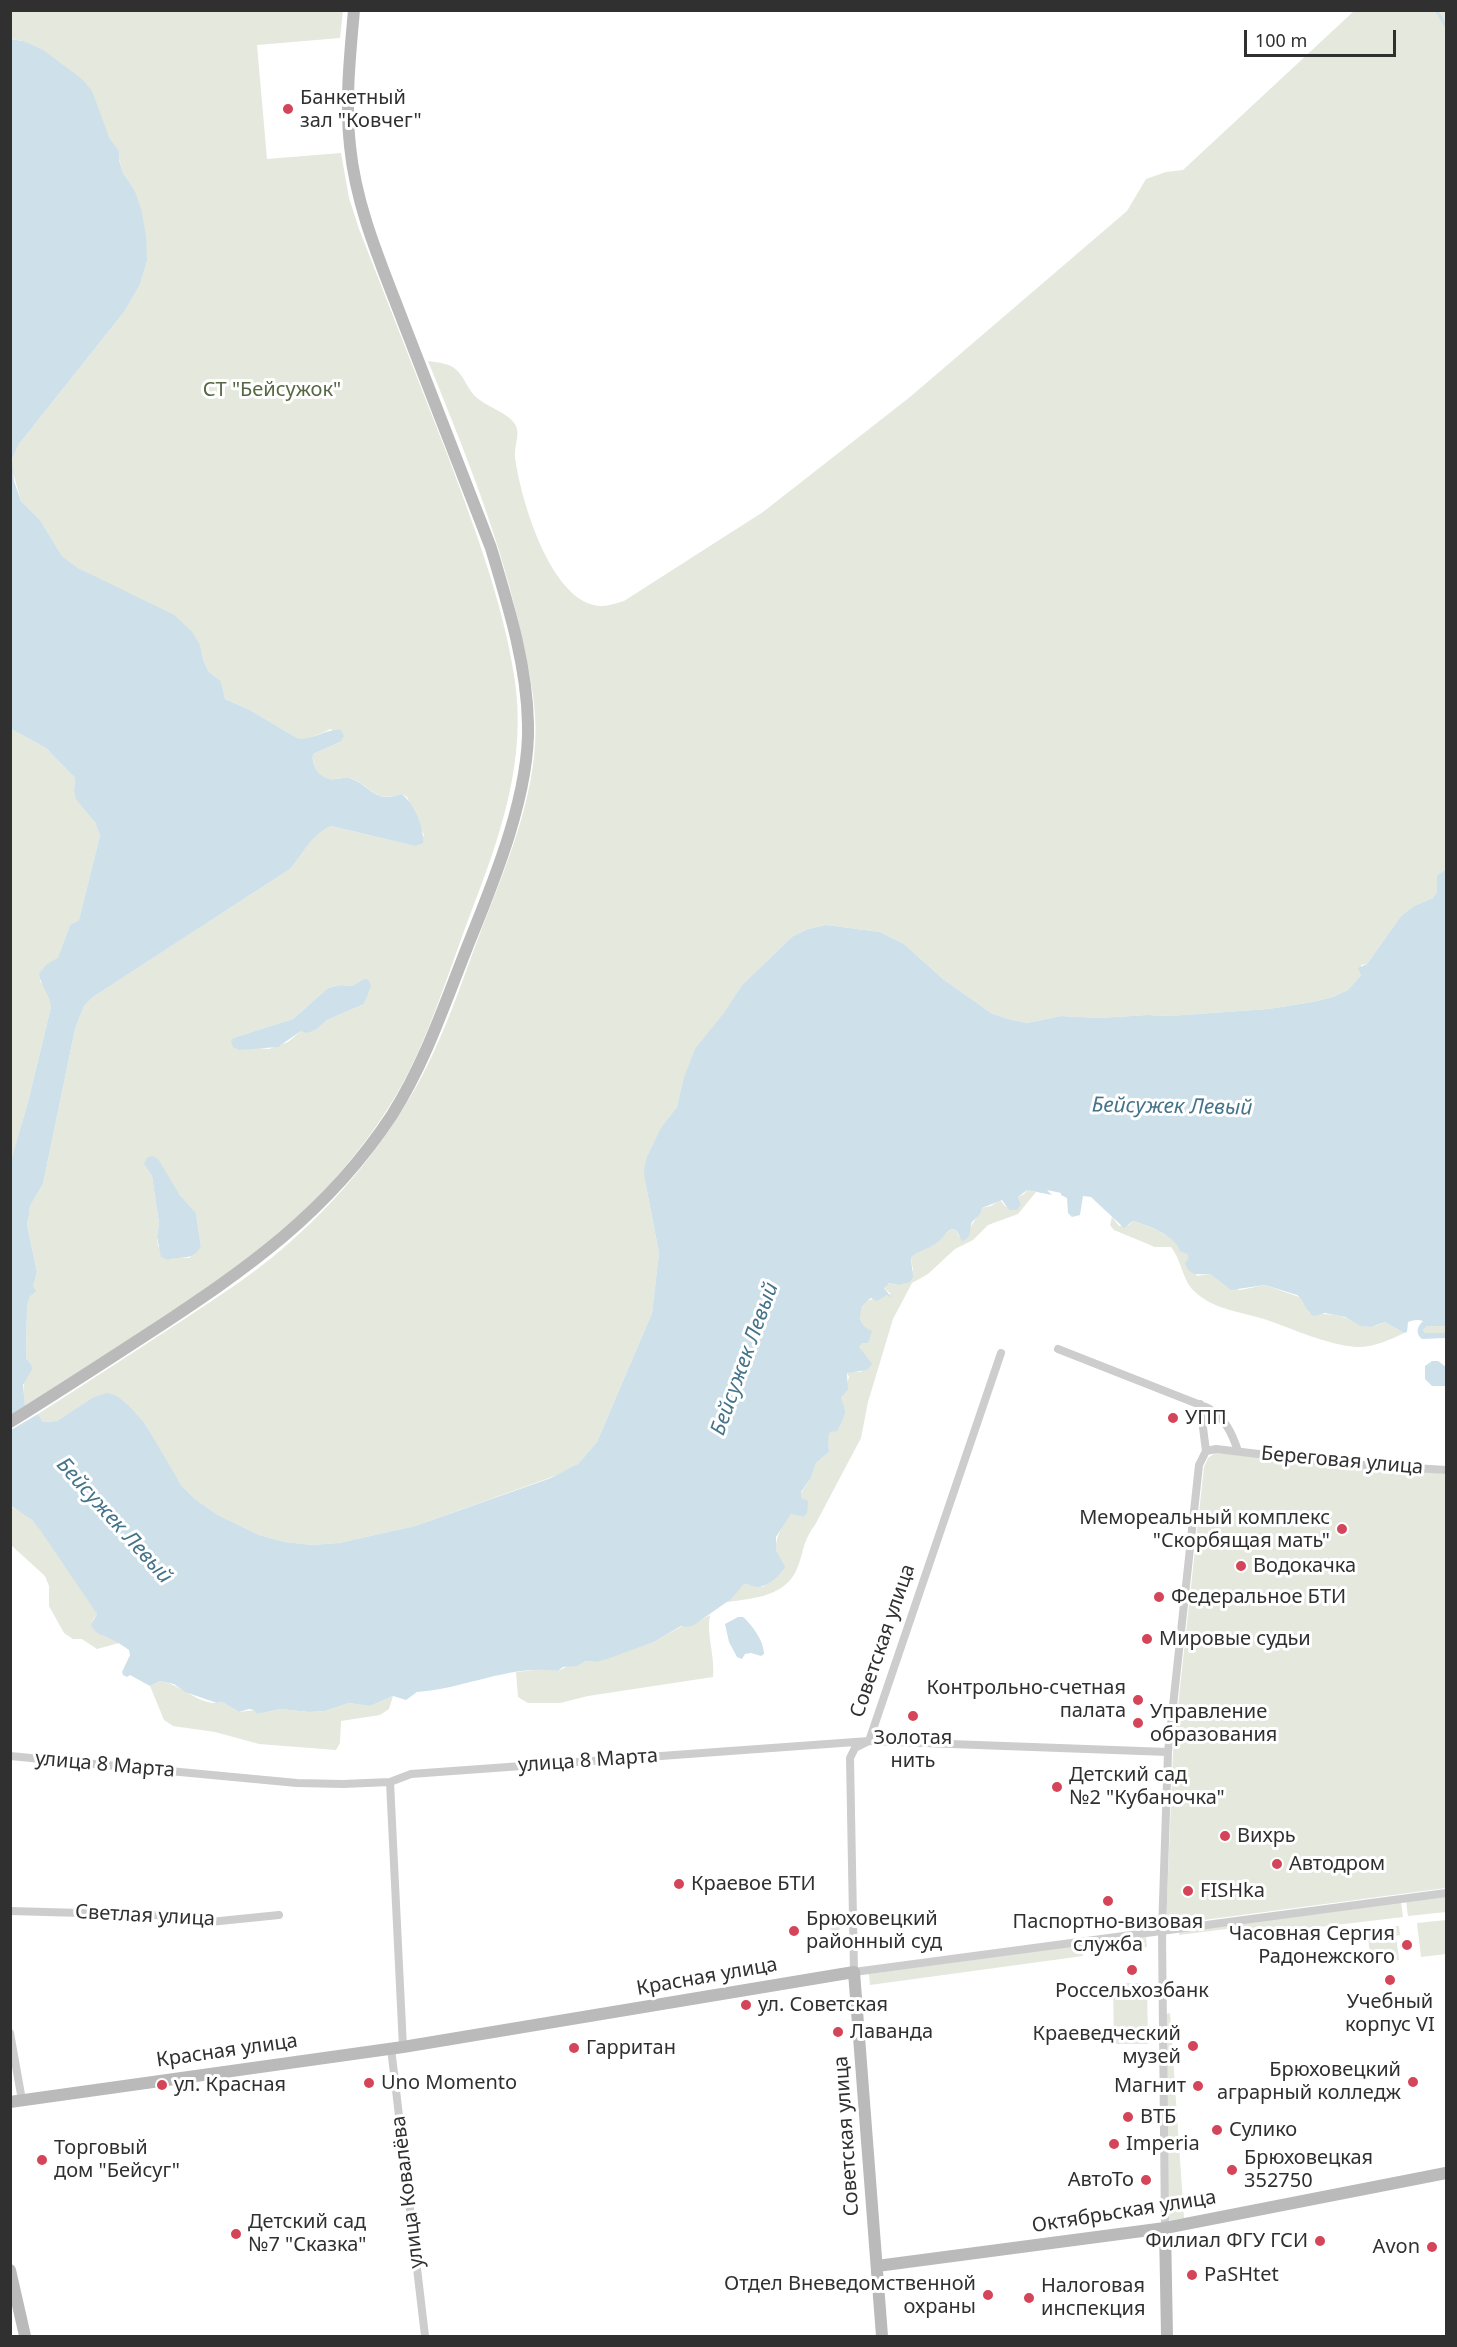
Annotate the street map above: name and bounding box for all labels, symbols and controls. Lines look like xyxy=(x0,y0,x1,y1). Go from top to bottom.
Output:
scale bar xyxy=(1247,18,1398,56)
text: 100 m xyxy=(1255,28,1307,52)
place label: Банкетный зал "Ковчег" xyxy=(300,86,422,133)
marker: Банкетный зал "Ковчег" xyxy=(281,102,295,116)
park label: СТ "Бейсужок" xyxy=(203,378,341,402)
water label: Бейсужек Левый xyxy=(1092,1093,1252,1121)
water label: Бейсужек Левый xyxy=(706,1279,784,1439)
place label: УПП xyxy=(1185,1406,1227,1430)
marker: УПП xyxy=(1166,1411,1180,1425)
street label: Береговая улица xyxy=(1260,1442,1424,1480)
water label: Бейсужек Левый xyxy=(51,1453,177,1589)
place label: Мемореальный комплекс "Cкорбящая мать" xyxy=(1079,1506,1330,1553)
marker: Мемореальный комплекс "Cкорбящая мать" xyxy=(1335,1522,1349,1536)
place label: Водокачка xyxy=(1253,1554,1356,1578)
marker: Водокачка xyxy=(1234,1559,1248,1573)
street label: Советская улица xyxy=(846,1561,920,1721)
place label: Федеральное БТИ xyxy=(1171,1585,1346,1609)
marker: Федеральное БТИ xyxy=(1152,1590,1166,1604)
place label: Мировые судьи xyxy=(1159,1627,1311,1651)
marker: Мировые судьи xyxy=(1140,1632,1154,1646)
place label: Контрольно-счетная палата xyxy=(926,1676,1126,1723)
marker: Контрольно-счетная палата xyxy=(1131,1693,1145,1707)
place label: Управление образования xyxy=(1150,1700,1277,1747)
marker: Золотая нить xyxy=(906,1709,920,1723)
marker: Управление образования xyxy=(1131,1716,1145,1730)
place label: Золотая нить xyxy=(874,1726,952,1773)
street label: улица 8 Марта xyxy=(517,1744,659,1778)
street label: улица 8 Марта xyxy=(34,1747,176,1783)
place label: Детский сад №2 "Кубаночка" xyxy=(1069,1763,1225,1810)
marker: Детский сад №2 "Кубаночка" xyxy=(1050,1780,1064,1794)
place label: Вихрь xyxy=(1237,1824,1296,1848)
marker: Вихрь xyxy=(1218,1829,1232,1843)
place label: Автодром xyxy=(1289,1852,1385,1876)
marker: Автодром xyxy=(1270,1857,1284,1871)
place label: Краевое БТИ xyxy=(691,1872,816,1896)
marker: Краевое БТИ xyxy=(672,1877,686,1891)
place label: FISHka xyxy=(1200,1879,1265,1903)
marker: FISHka xyxy=(1181,1884,1195,1898)
marker: Паспортно-визовая служба xyxy=(1101,1894,1115,1908)
street label: Светлая улица xyxy=(75,1900,215,1932)
place label: Брюховецкий районный суд xyxy=(806,1907,942,1954)
place label: Паспортно-визовая служба xyxy=(1013,1910,1203,1957)
place label: Часовная Сергия Радонежского xyxy=(1229,1922,1395,1969)
marker: Брюховецкий районный суд xyxy=(787,1924,801,1938)
marker: Часовная Сергия Радонежского xyxy=(1400,1938,1414,1952)
street label: Красная улица xyxy=(635,1953,779,2001)
marker: Россельхозбанк xyxy=(1125,1963,1139,1977)
marker: Учебный корпус VI xyxy=(1383,1973,1397,1987)
place label: Россельхозбанк xyxy=(1055,1979,1209,2003)
place label: Учебный корпус VI xyxy=(1345,1990,1435,2037)
place label: ул. Советская xyxy=(758,1993,888,2017)
marker: ул. Советская xyxy=(739,1998,753,2012)
place label: Лаванда xyxy=(850,2020,933,2044)
place label: Краеведческий музей xyxy=(1032,2022,1181,2069)
marker: Лаванда xyxy=(831,2025,845,2039)
street label: Красная улица xyxy=(155,2029,299,2073)
place label: Гарритан xyxy=(586,2036,676,2060)
marker: Краеведческий музей xyxy=(1186,2039,1200,2053)
marker: Гарритан xyxy=(567,2041,581,2055)
street label: Советская улица xyxy=(829,2055,865,2217)
place label: Брюховецкий аграрный колледж xyxy=(1217,2058,1401,2105)
place label: Uno Momento xyxy=(381,2071,517,2095)
place label: ул. Красная xyxy=(174,2073,286,2097)
place label: Магнит xyxy=(1114,2074,1186,2098)
marker: Брюховецкий аграрный колледж xyxy=(1406,2075,1420,2089)
marker: Uno Momento xyxy=(362,2076,376,2090)
marker: ул. Красная xyxy=(155,2078,169,2092)
marker: Магнит xyxy=(1191,2079,1205,2093)
place label: ВТБ xyxy=(1140,2105,1176,2129)
marker: ВТБ xyxy=(1121,2110,1135,2124)
street label: улица Ковалёва xyxy=(387,2114,429,2270)
place label: Сулико xyxy=(1229,2118,1297,2142)
marker: Сулико xyxy=(1210,2123,1224,2137)
place label: Imperia xyxy=(1126,2132,1200,2156)
place label: Торговый дом "Бейсуг" xyxy=(54,2136,180,2183)
marker: Imperia xyxy=(1107,2137,1121,2151)
place label: Брюховецкая 352750 xyxy=(1244,2146,1373,2193)
marker: Торговый дом "Бейсуг" xyxy=(35,2153,49,2167)
marker: Брюховецкая 352750 xyxy=(1225,2163,1239,2177)
place label: АвтоТо xyxy=(1068,2168,1134,2192)
marker: АвтоТо xyxy=(1139,2173,1153,2187)
street label: Октябрьская улица xyxy=(1030,2186,1218,2238)
place label: Детский сад №7 "Сказка" xyxy=(248,2210,366,2257)
marker: Детский сад №7 "Сказка" xyxy=(229,2227,243,2241)
place label: Филиал ФГУ ГСИ xyxy=(1145,2229,1308,2253)
marker: Филиал ФГУ ГСИ xyxy=(1313,2234,1327,2248)
place label: Avon xyxy=(1373,2235,1420,2259)
marker: Avon xyxy=(1425,2240,1439,2254)
place label: PaSHtet xyxy=(1204,2263,1279,2287)
marker: PaSHtet xyxy=(1185,2268,1199,2282)
place label: Отдел Вневедомственной охраны xyxy=(724,2272,976,2319)
place label: Налоговая инспекция xyxy=(1041,2274,1146,2321)
marker: Отдел Вневедомственной охраны xyxy=(981,2288,995,2302)
marker: Налоговая инспекция xyxy=(1022,2291,1036,2305)

